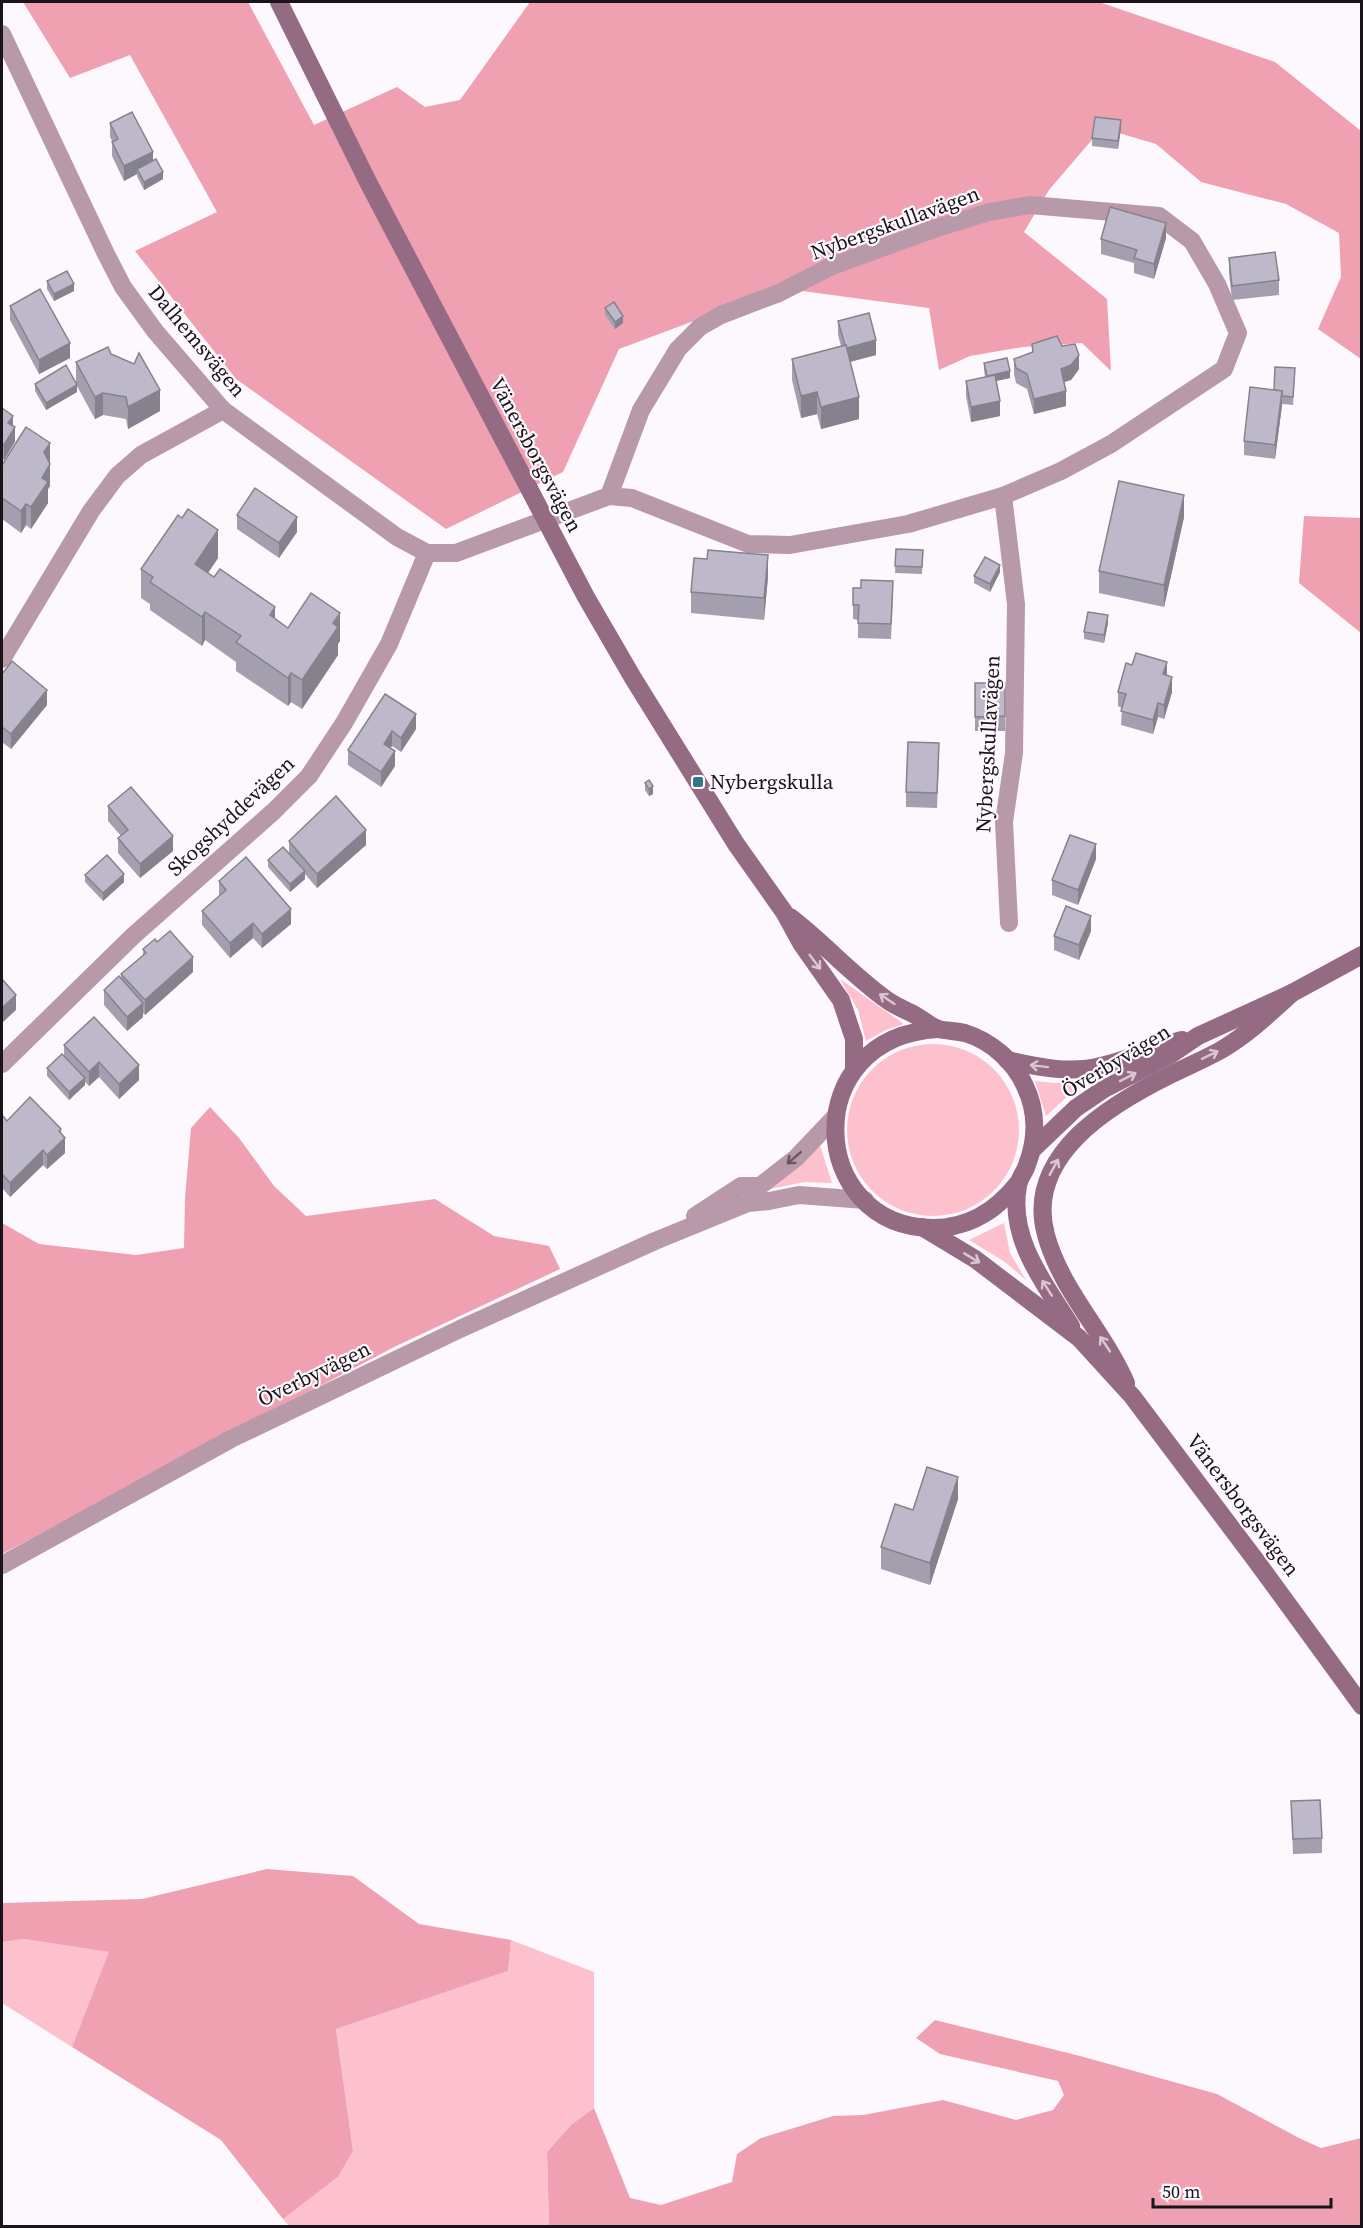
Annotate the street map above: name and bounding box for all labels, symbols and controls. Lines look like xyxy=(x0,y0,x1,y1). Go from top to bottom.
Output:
street label: Nybergskullavägen xyxy=(806,178,984,267)
street label: Dalhemsvägen xyxy=(142,278,253,403)
street label: Vänersborgsvägen xyxy=(483,372,590,538)
street label: Nybergskullavägen xyxy=(968,654,1007,833)
street label: Skogshyddevägen xyxy=(161,749,301,882)
place label: Nybergskulla xyxy=(710,767,834,796)
marker: Nybergskulla xyxy=(691,775,705,789)
one-way arrow xyxy=(808,954,821,970)
one-way arrow xyxy=(880,993,896,1005)
street label: Överbyvägen xyxy=(1056,1017,1176,1104)
one-way arrow xyxy=(1201,1049,1219,1061)
one-way arrow xyxy=(1030,1061,1050,1072)
one-way arrow xyxy=(1118,1070,1136,1082)
one-way arrow xyxy=(786,1152,802,1165)
one-way arrow xyxy=(1048,1159,1060,1176)
one-way arrow xyxy=(963,1252,980,1264)
one-way arrow xyxy=(1041,1280,1054,1297)
street label: Överbyvägen xyxy=(253,1334,375,1413)
one-way arrow xyxy=(1099,1336,1111,1352)
street label: Vänersborgsvägen xyxy=(1180,1427,1307,1582)
scale bar xyxy=(1153,2171,1332,2209)
text: 50 m xyxy=(1162,2179,1200,2204)

